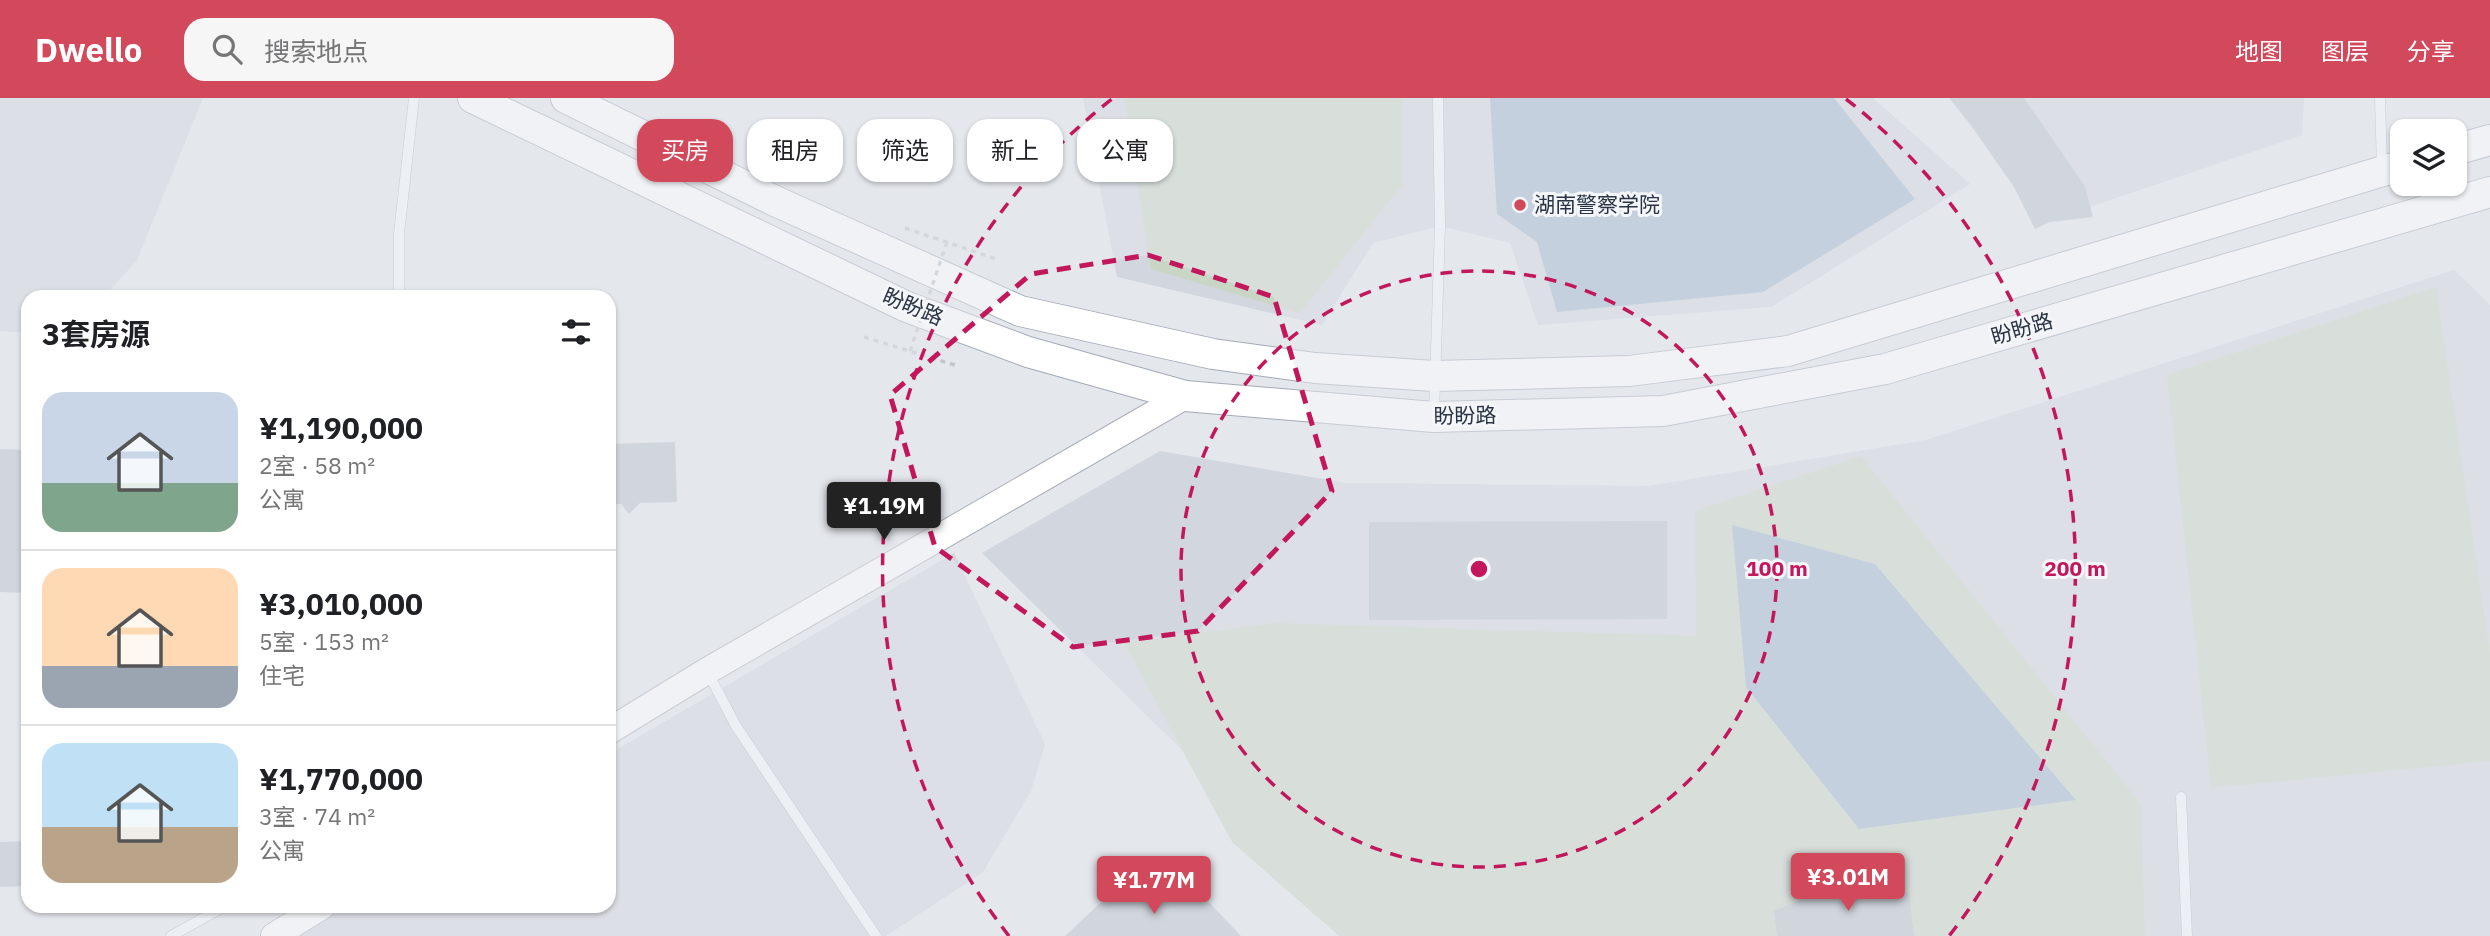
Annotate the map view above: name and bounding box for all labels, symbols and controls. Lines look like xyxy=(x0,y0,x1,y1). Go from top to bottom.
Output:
search box xyxy=(184,18,674,81)
text: Dwello xyxy=(35,28,142,71)
icon: search xyxy=(208,30,246,68)
text: 搜索地点 xyxy=(264,34,368,68)
text: 地图 xyxy=(2235,35,2283,67)
text: 图层 xyxy=(2321,35,2369,67)
text: 分享 xyxy=(2407,35,2455,67)
chip: 买房 xyxy=(637,119,733,182)
chip: 租房 xyxy=(747,119,843,182)
chip: 筛选 xyxy=(857,119,953,182)
chip: 新上 xyxy=(967,119,1063,182)
chip: 公寓 xyxy=(1077,119,1173,182)
map controls xyxy=(2390,119,2467,196)
button: layers xyxy=(2390,119,2467,196)
place label: 湖南警察学院 xyxy=(1534,190,1660,218)
marker: 湖南警察学院 xyxy=(1512,197,1528,213)
street label: 盼盼路 xyxy=(879,281,948,331)
street label: 盼盼路 xyxy=(1988,306,2056,350)
icon: filters xyxy=(557,313,595,351)
text: 3套房源 xyxy=(42,314,150,353)
street label: 盼盼路 xyxy=(1433,400,1497,430)
text: ¥1,190,000 xyxy=(259,408,423,447)
icon: home xyxy=(98,420,182,504)
text: 2室 · 58 m² xyxy=(259,450,375,480)
pin: ¥1.19M xyxy=(827,482,941,542)
text: 公寓 xyxy=(259,484,305,514)
text: ¥1.19M xyxy=(843,490,925,520)
text: 100 m xyxy=(1746,554,1808,582)
text: 200 m xyxy=(2044,554,2106,582)
centre of rings xyxy=(1467,557,1491,581)
text: ¥3,010,000 xyxy=(259,584,423,623)
icon: home xyxy=(98,596,182,680)
text: 5室 · 153 m² xyxy=(259,626,389,656)
text: 住宅 xyxy=(259,660,305,690)
text: ¥1,770,000 xyxy=(259,759,423,798)
icon: home xyxy=(98,771,182,855)
text: 3室 · 74 m² xyxy=(259,801,375,831)
text: 公寓 xyxy=(259,835,305,865)
pin: ¥3.01M xyxy=(1791,854,1905,913)
pin: ¥1.77M xyxy=(1097,856,1211,916)
text: ¥3.01M xyxy=(1807,861,1889,891)
text: ¥1.77M xyxy=(1113,864,1195,894)

